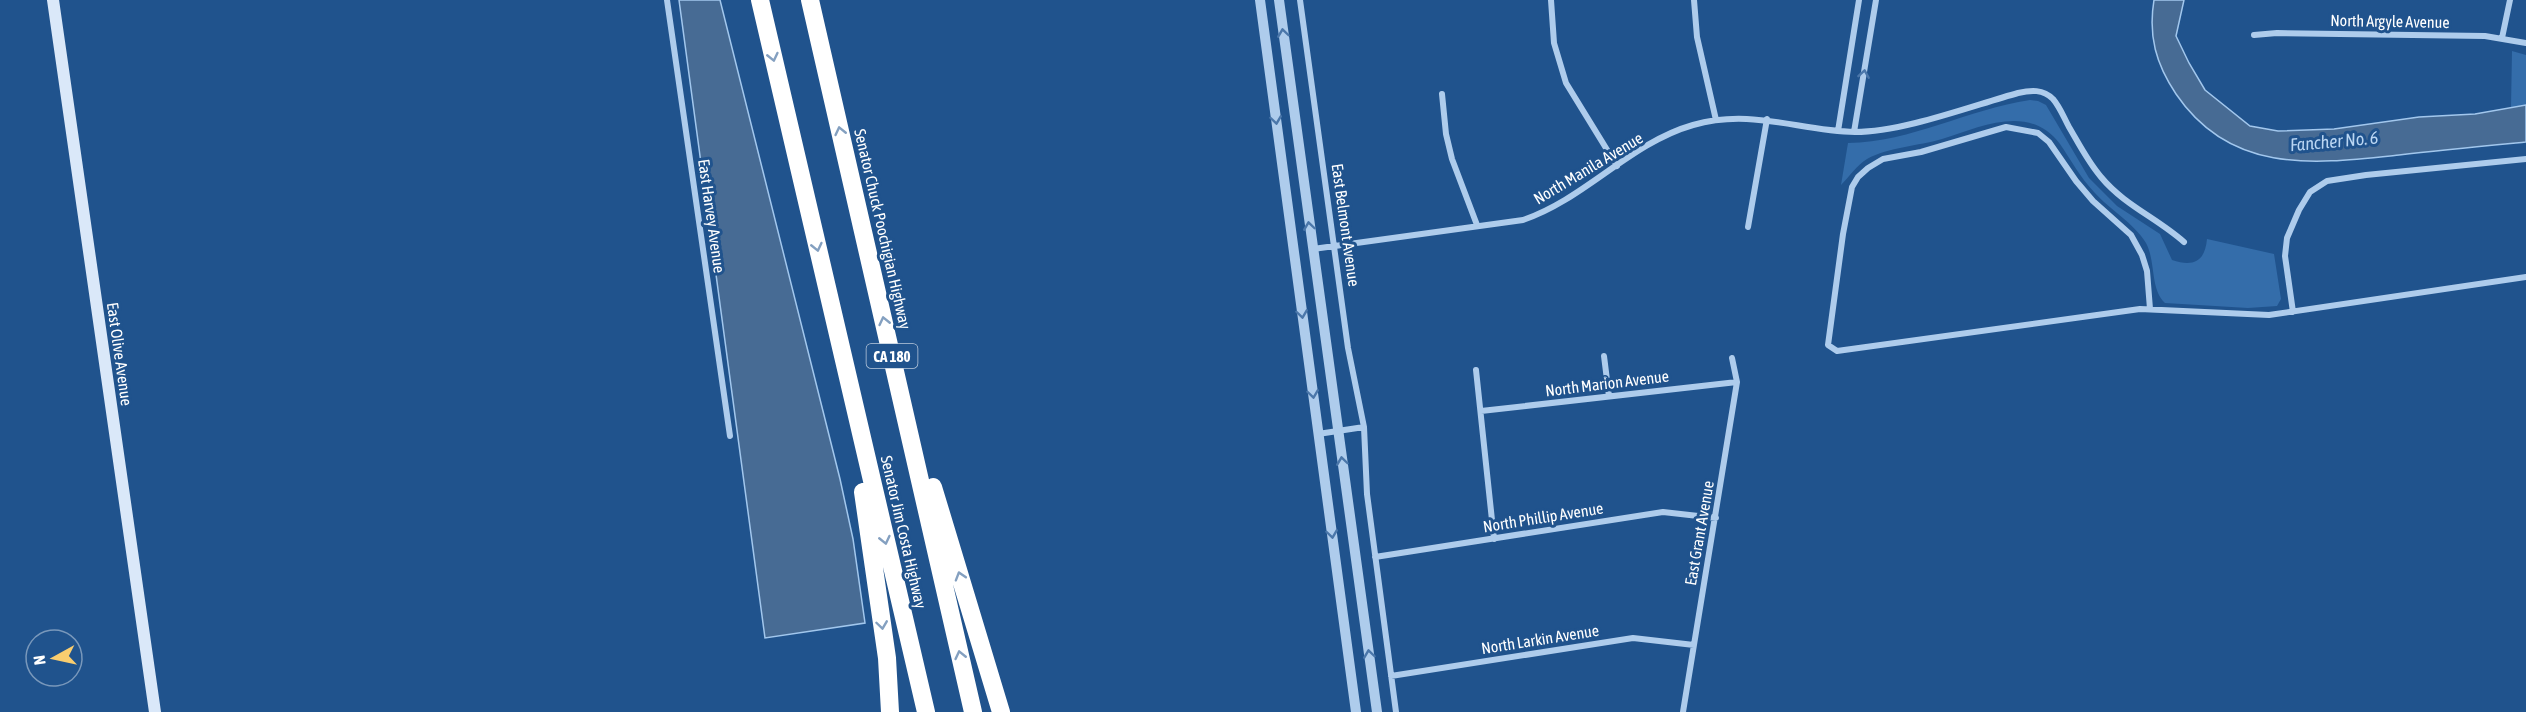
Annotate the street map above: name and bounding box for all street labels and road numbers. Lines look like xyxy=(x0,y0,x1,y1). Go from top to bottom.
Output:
street label: North Argyle Avenue xyxy=(2330,11,2450,32)
street label: Senator Chuck Poochigian Highway xyxy=(850,127,915,332)
street label: North Manila Avenue xyxy=(1530,128,1646,208)
street label: East Harvey Avenue xyxy=(694,158,729,274)
street label: East Belmont Avenue xyxy=(1328,163,1364,287)
street label: East Olive Avenue xyxy=(104,301,136,407)
road number: CA 180 xyxy=(866,344,918,368)
street label: North Marion Avenue xyxy=(1544,366,1670,400)
street label: Senator Jim Costa Highway xyxy=(877,454,930,611)
street label: East Grant Avenue xyxy=(1681,479,1717,587)
street label: North Phillip Avenue xyxy=(1482,499,1605,536)
street label: North Larkin Avenue xyxy=(1480,621,1600,657)

